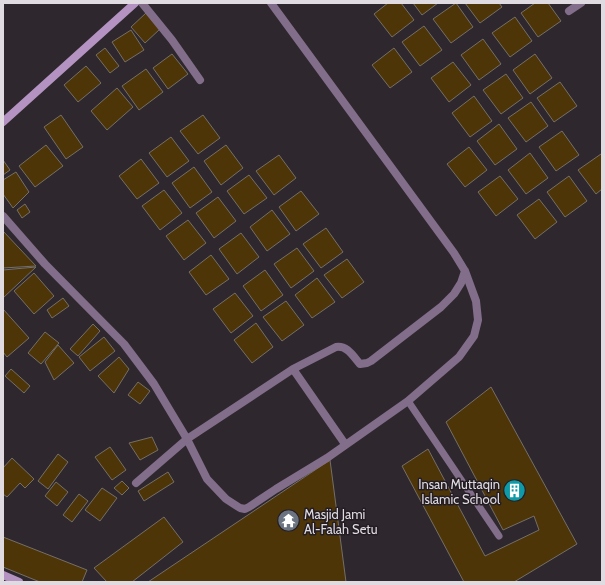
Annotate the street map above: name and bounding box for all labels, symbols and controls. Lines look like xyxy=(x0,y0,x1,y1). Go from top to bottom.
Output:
place label: Insan Muttaqin Islamic School xyxy=(418,476,500,507)
building icon: Insan Muttaqin Islamic School xyxy=(502,478,528,504)
place label: Masjid Jami Al-Falah Setu xyxy=(304,506,378,537)
temple icon: Masjid Jami Al-Falah Setu xyxy=(275,508,301,534)

